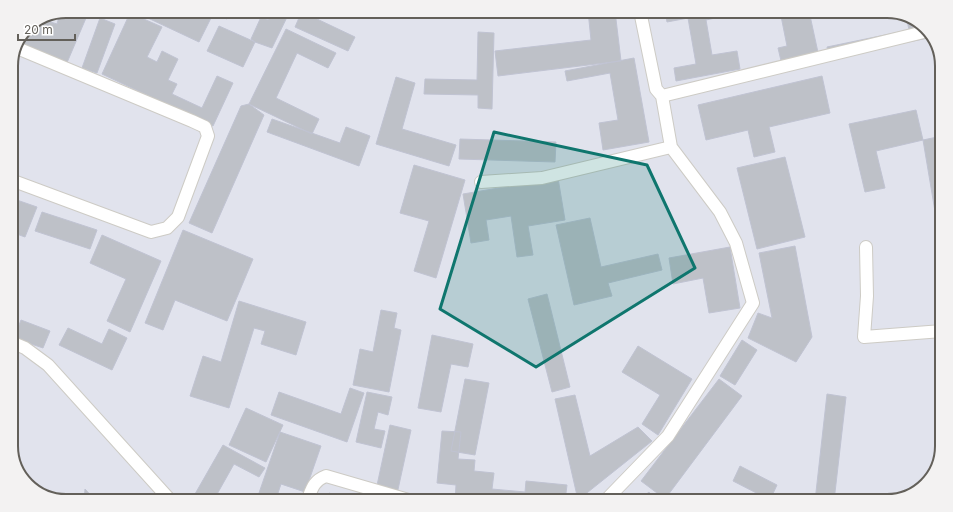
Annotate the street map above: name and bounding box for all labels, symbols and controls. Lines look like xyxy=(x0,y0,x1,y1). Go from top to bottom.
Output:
scale bar xyxy=(18,16,75,42)
text: 20 m xyxy=(24,22,53,37)

